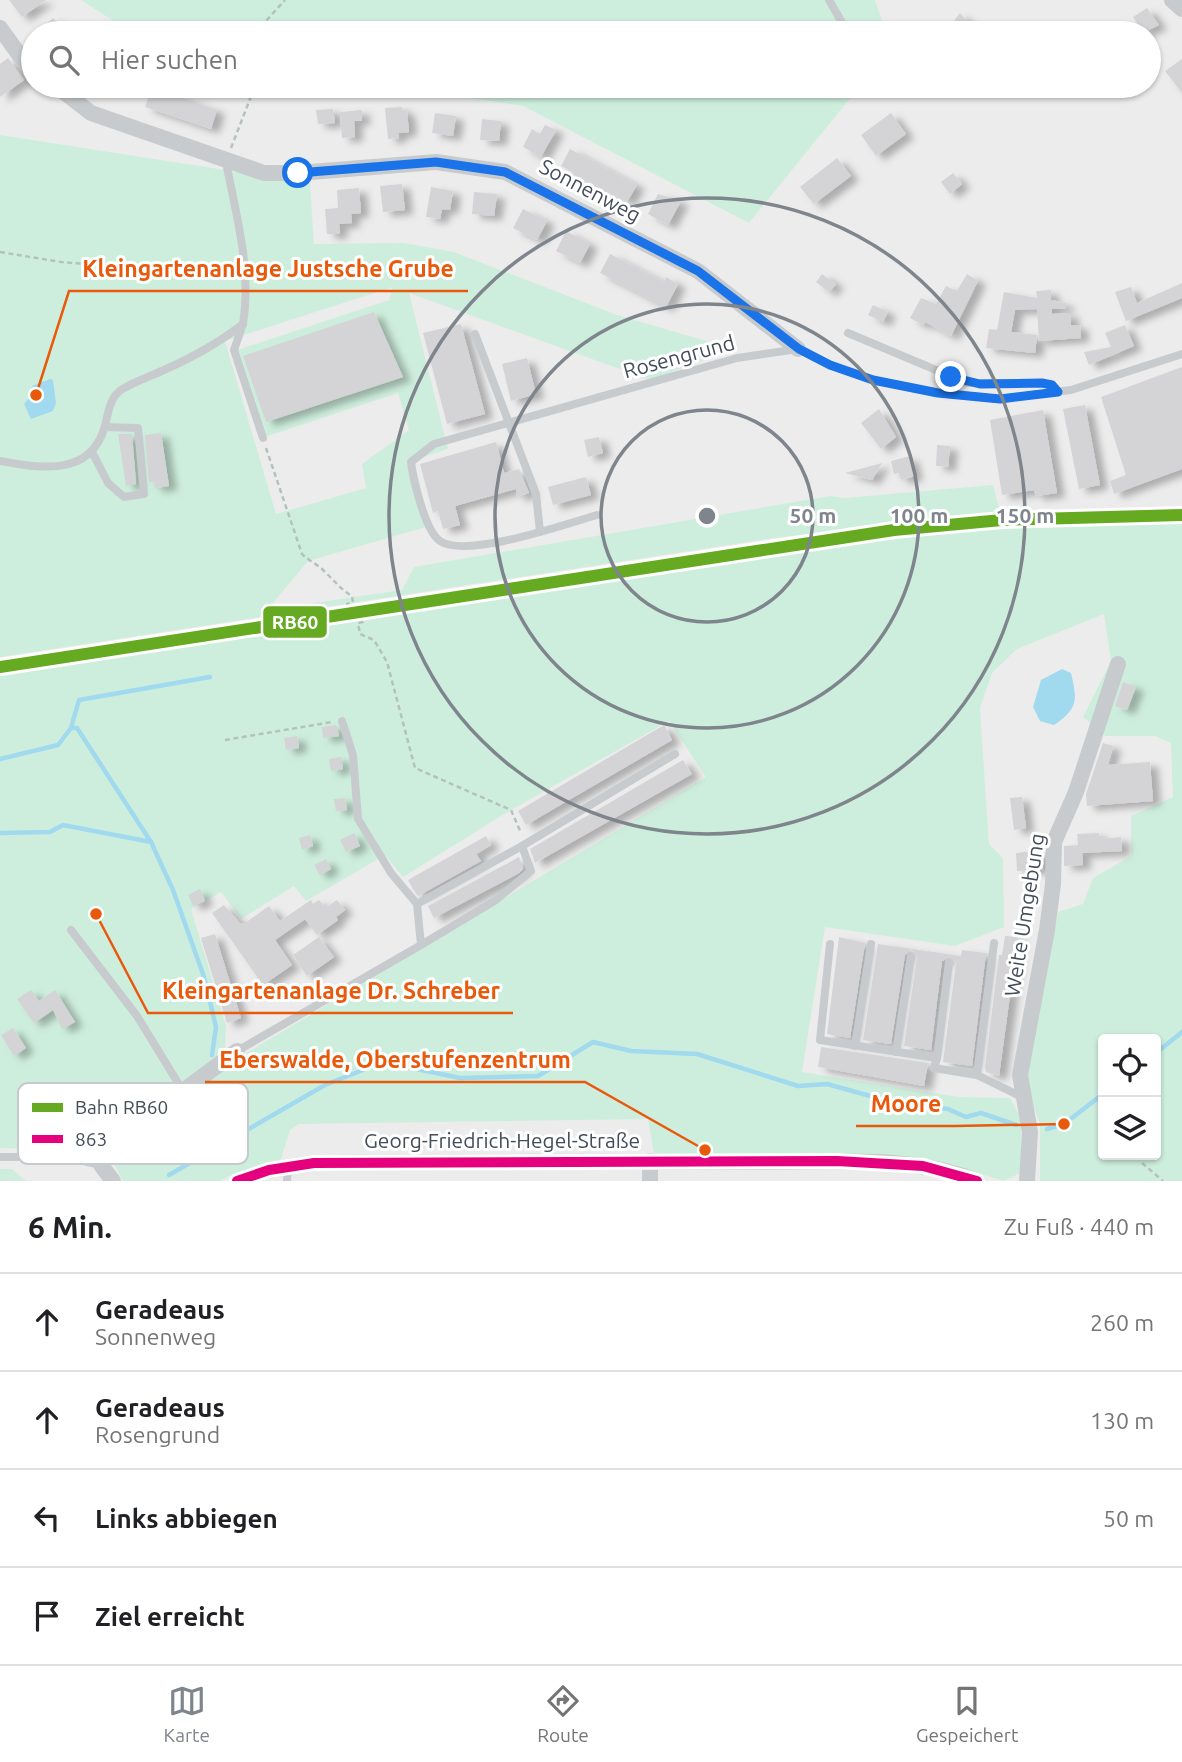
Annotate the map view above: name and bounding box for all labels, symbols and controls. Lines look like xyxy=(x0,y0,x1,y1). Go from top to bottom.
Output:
search box xyxy=(21,21,1161,98)
icon: search xyxy=(45,41,83,79)
text: Hier suchen xyxy=(101,45,238,74)
street label: Sonnenweg xyxy=(536,154,645,227)
route start xyxy=(282,157,313,188)
callout: Kleingartenanlage Justsche Grube xyxy=(69,247,468,291)
text: Kleingartenanlage Justsche Grube xyxy=(82,256,454,281)
street label: Rosengrund xyxy=(620,330,737,382)
route end xyxy=(935,361,966,392)
text: 50 m xyxy=(790,503,836,527)
text: 100 m xyxy=(890,503,948,527)
text: 150 m xyxy=(996,503,1054,527)
centre of rings xyxy=(695,504,719,528)
line badge: RB60 xyxy=(262,605,328,639)
text: RB60 xyxy=(272,611,318,633)
street label: Weite Umgebung xyxy=(999,832,1049,998)
callout: Kleingartenanlage Dr. Schreber xyxy=(148,969,513,1013)
text: Kleingartenanlage Dr. Schreber xyxy=(162,978,500,1003)
map controls xyxy=(1098,1034,1161,1160)
button: locate xyxy=(1098,1034,1161,1097)
callout: Eberswalde, Oberstufenzentrum xyxy=(205,1038,585,1082)
text: Eberswalde, Oberstufenzentrum xyxy=(219,1047,571,1073)
callout: Moore xyxy=(856,1082,955,1126)
legend xyxy=(18,1083,248,1164)
text: Moore xyxy=(871,1091,941,1116)
text: Bahn RB60 xyxy=(75,1096,168,1118)
button: layers xyxy=(1098,1097,1161,1160)
text: 863 xyxy=(75,1128,107,1150)
street label: Georg-Friedrich-Hegel-Straße xyxy=(364,1128,640,1152)
text: 6 Min. xyxy=(28,1210,112,1244)
text: Zu Fuß · 440 m xyxy=(1004,1214,1154,1239)
text: Geradeaus xyxy=(95,1295,225,1324)
icon: ahead xyxy=(28,1303,66,1341)
text: 260 m xyxy=(1090,1310,1154,1335)
text: Sonnenweg xyxy=(95,1324,216,1349)
text: Geradeaus xyxy=(95,1393,225,1422)
icon: ahead xyxy=(28,1401,66,1439)
text: 130 m xyxy=(1090,1408,1154,1433)
text: Rosengrund xyxy=(95,1422,220,1447)
icon: left xyxy=(28,1499,66,1537)
text: Links abbiegen xyxy=(95,1504,278,1533)
text: 50 m xyxy=(1103,1506,1154,1531)
icon: arrive xyxy=(28,1597,66,1635)
text: Ziel erreicht xyxy=(95,1602,245,1631)
tab: Karte xyxy=(164,1682,210,1746)
tab: Route xyxy=(537,1682,589,1746)
tab: Gespeichert xyxy=(916,1682,1018,1746)

